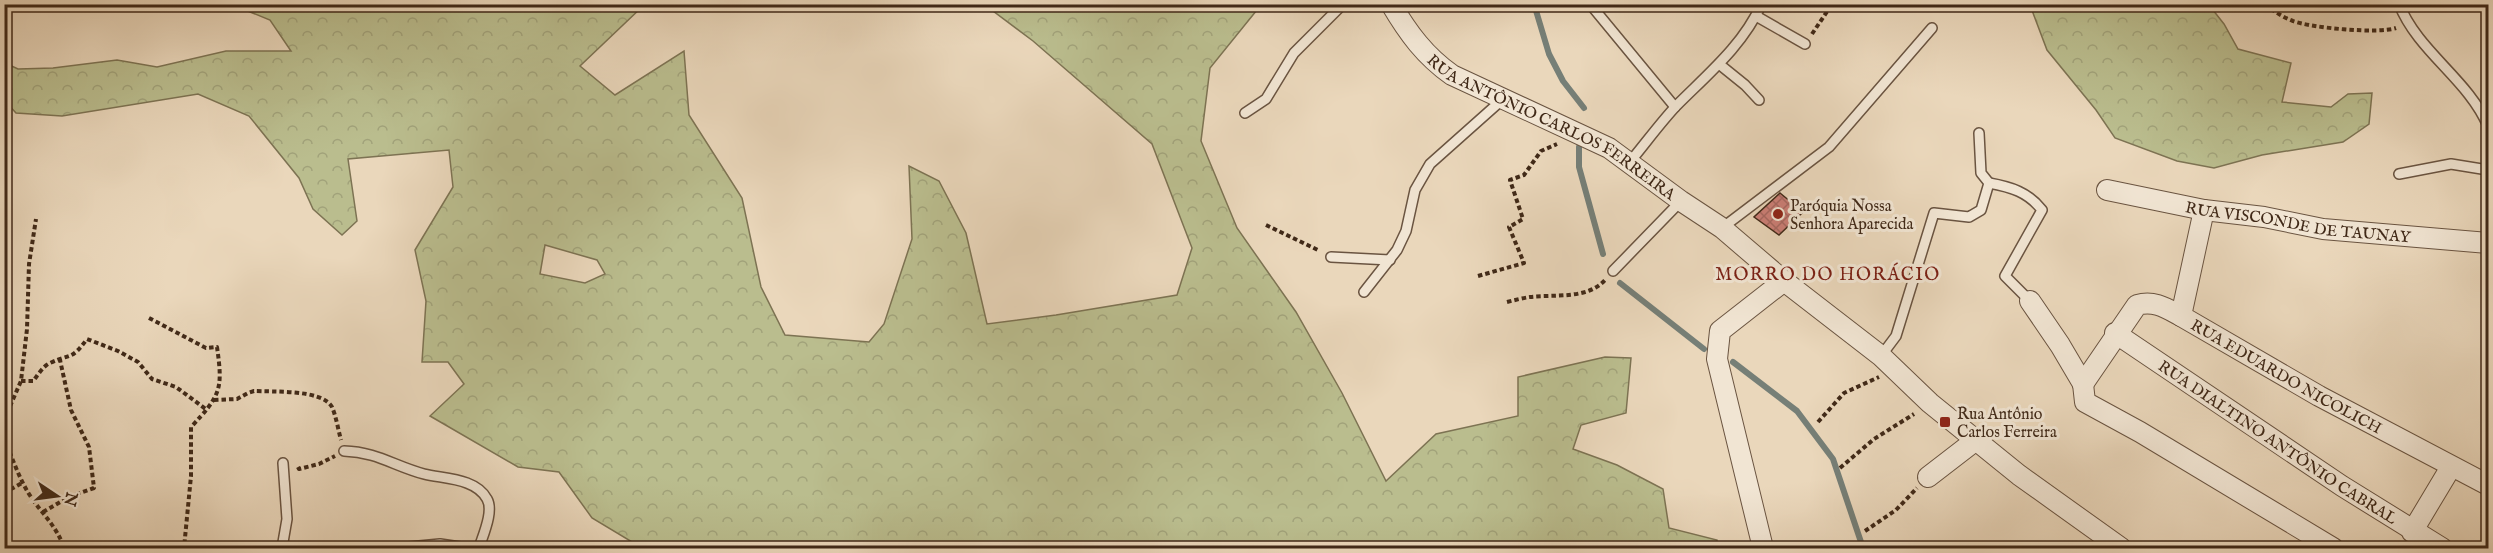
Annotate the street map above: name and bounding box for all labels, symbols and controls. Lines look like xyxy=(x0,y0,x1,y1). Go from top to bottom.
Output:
street label: RUA ANTÔNIO CARLOS FERREIRA xyxy=(1422,51,1680,206)
place label: Paróquia Nossa Senhora Aparecida xyxy=(1790,197,1914,235)
street label: RUA VISCONDE DE TAUNAY xyxy=(2183,198,2412,248)
marker: Paróquia Nossa Senhora Aparecida xyxy=(1771,207,1785,221)
district label: MORRO DO HORÁCIO xyxy=(1715,262,1941,287)
street label: RUA EDUARDO NICOLICH xyxy=(2187,316,2385,439)
street label: RUA DIALTINO ANTÔNIO CABRAL xyxy=(2154,357,2401,530)
place label: Rua Antônio Carlos Ferreira xyxy=(1957,405,2057,443)
marker: Rua Antônio Carlos Ferreira xyxy=(1938,415,1952,429)
north arrow xyxy=(27,466,87,526)
text: N xyxy=(58,489,81,508)

